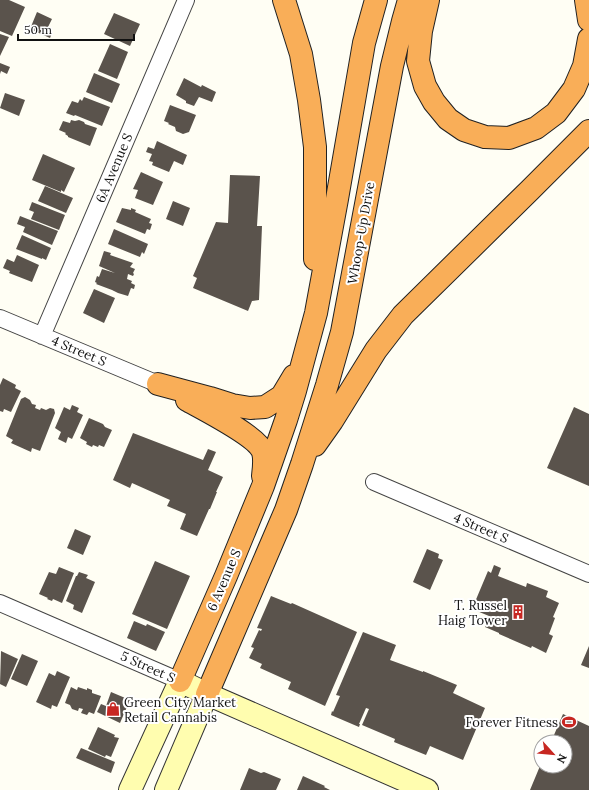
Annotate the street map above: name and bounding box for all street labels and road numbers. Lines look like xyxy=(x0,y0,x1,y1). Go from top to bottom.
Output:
street label: 6A Avenue S xyxy=(92,131,136,205)
street label: Whoop-Up Drive xyxy=(344,180,378,286)
street label: 4 Street S xyxy=(49,332,109,370)
street label: 4 Street S xyxy=(451,509,511,547)
street label: 6 Avenue S xyxy=(203,546,245,614)
street label: 5 Street S xyxy=(118,647,178,687)

